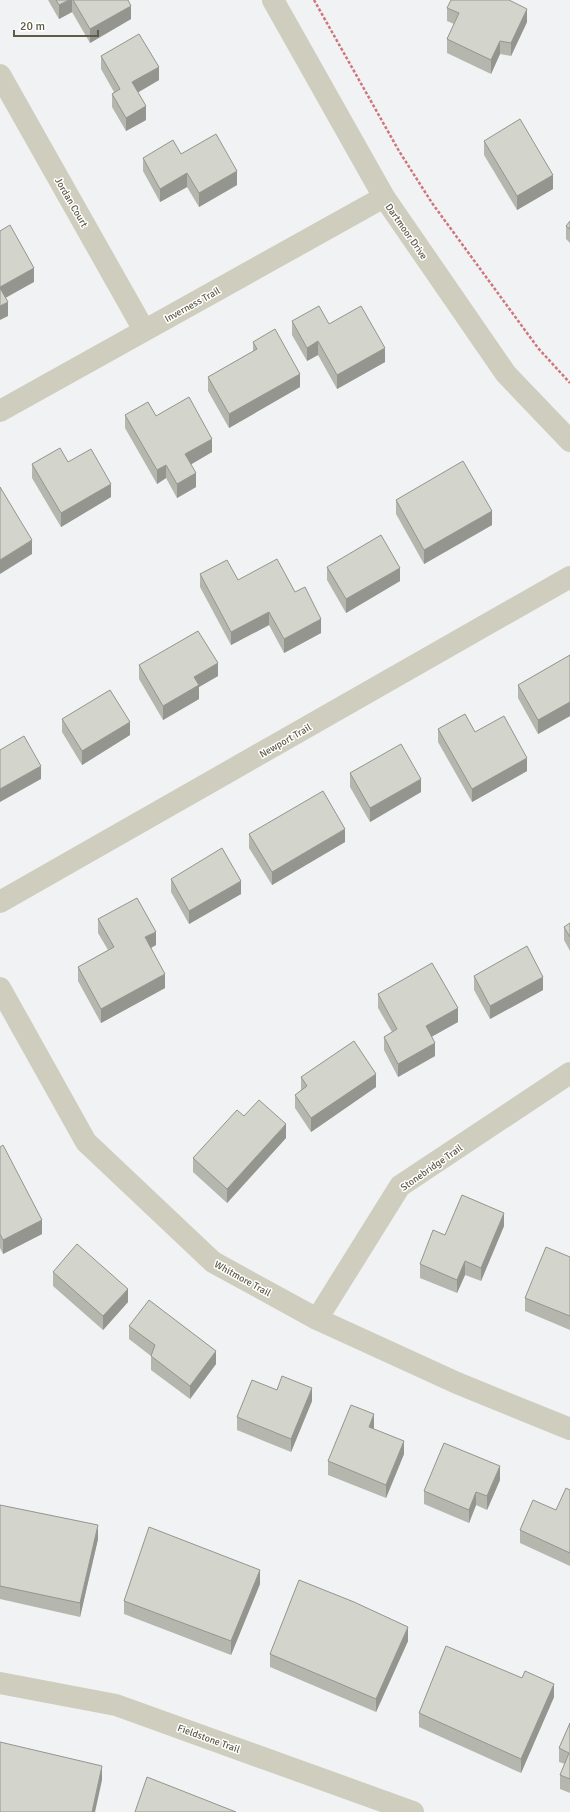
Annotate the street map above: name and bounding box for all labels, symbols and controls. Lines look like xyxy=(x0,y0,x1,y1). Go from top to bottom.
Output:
scale bar xyxy=(14,12,98,38)
text: 20 m xyxy=(20,19,45,34)
street label: Jordan Court xyxy=(52,176,90,230)
street label: Dartmoor Drive xyxy=(382,201,430,262)
street label: Inverness Trail xyxy=(163,285,222,325)
street label: Newport Trail xyxy=(257,721,314,761)
street label: Stonebridge Trail xyxy=(398,1142,465,1194)
street label: Whitmore Trail xyxy=(212,1258,273,1299)
street label: Fieldstone Trail xyxy=(176,1722,242,1756)

